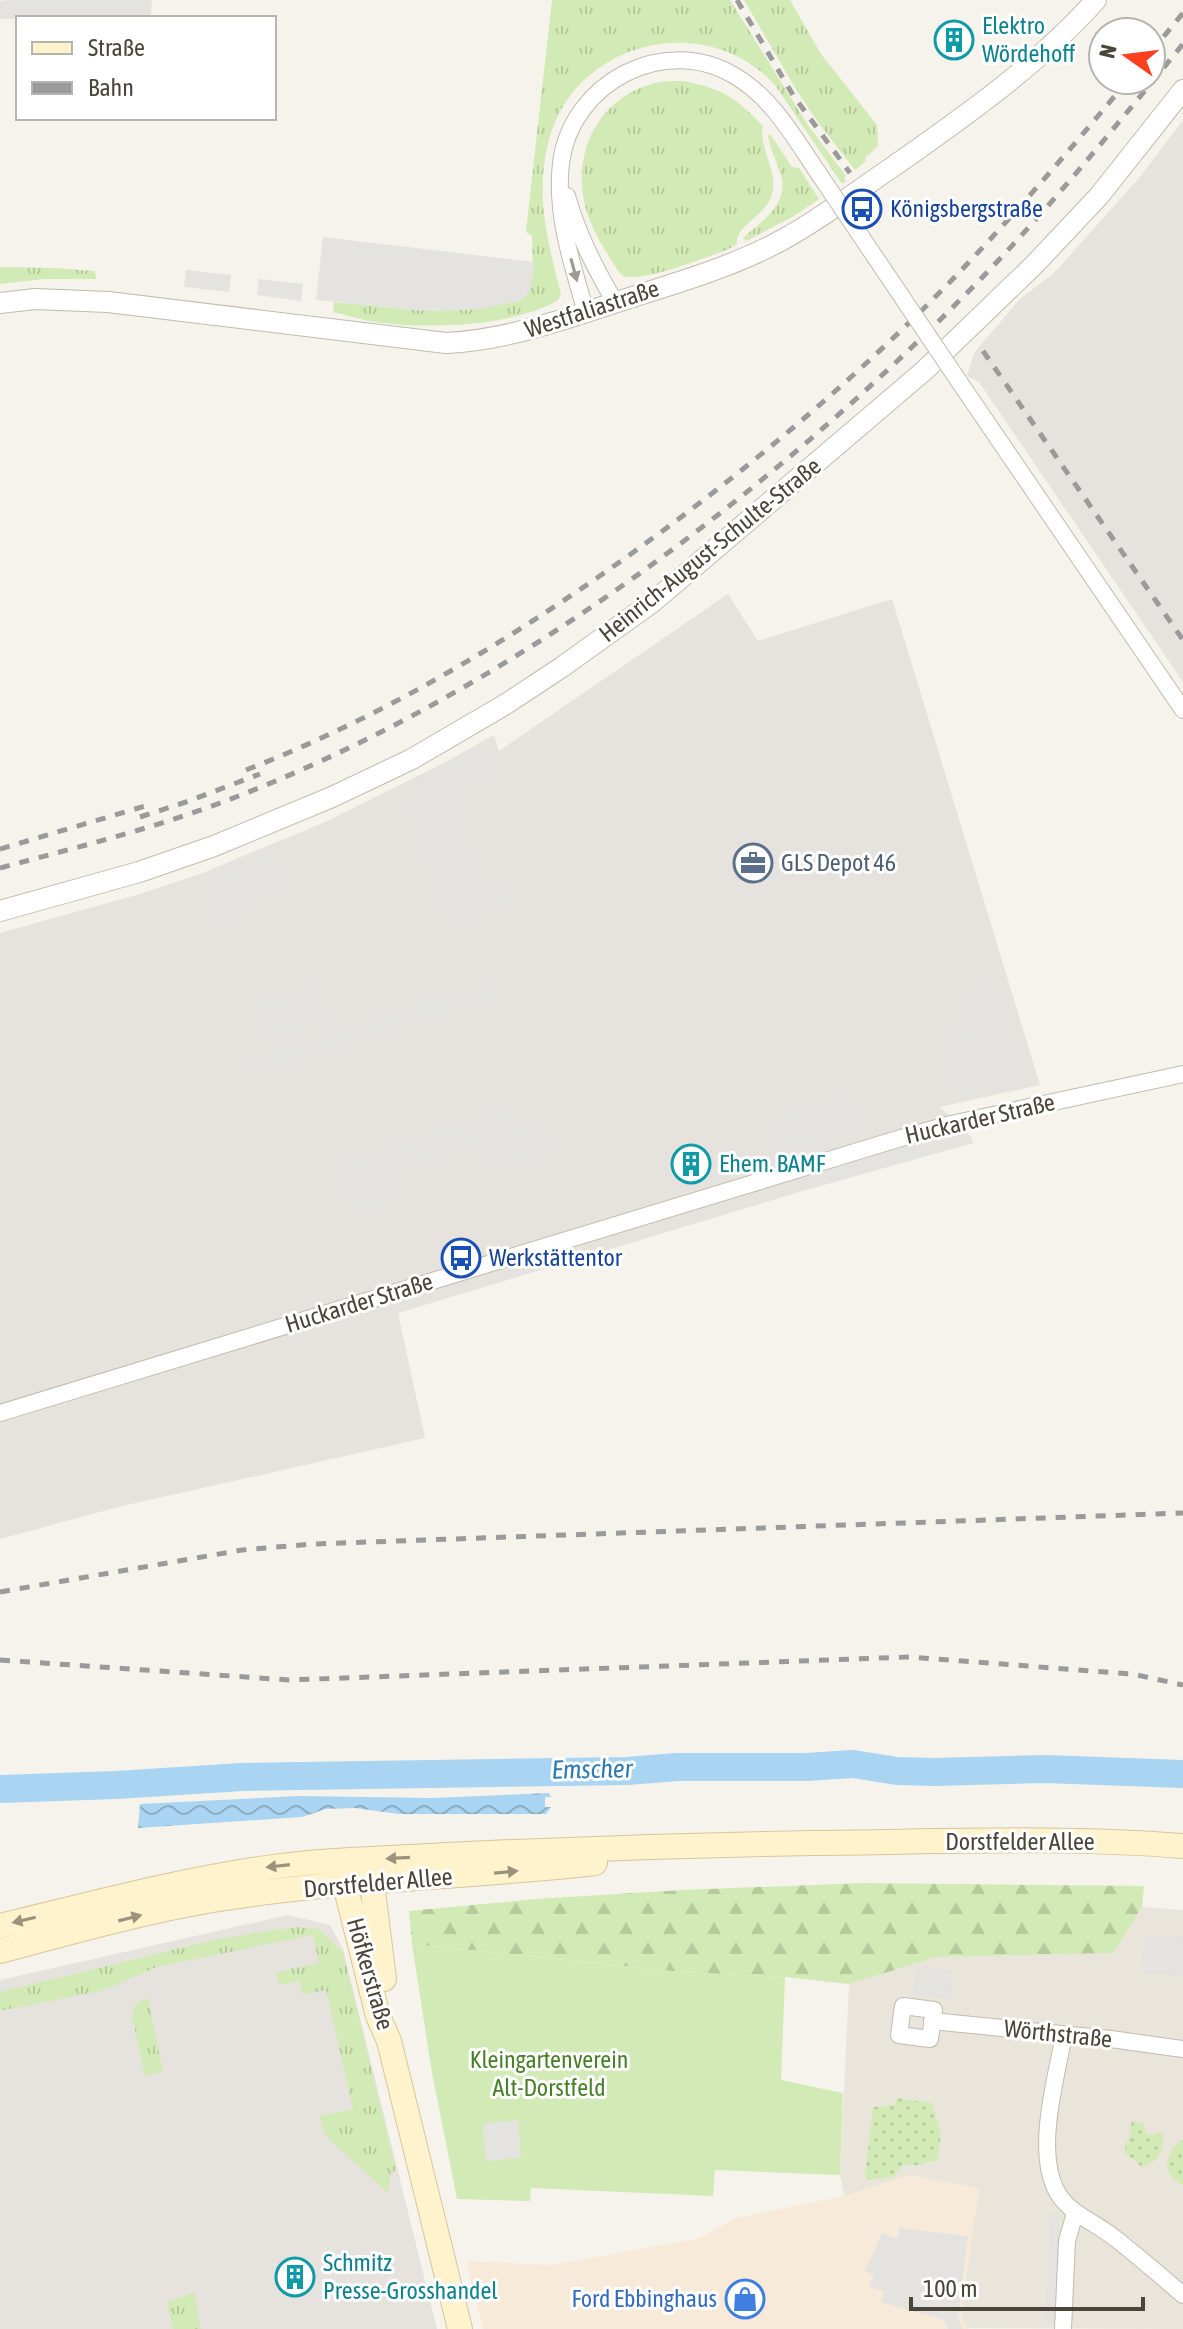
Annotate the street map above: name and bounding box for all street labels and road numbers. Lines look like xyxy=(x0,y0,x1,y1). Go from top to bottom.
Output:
street label: Westfaliastraße xyxy=(522,274,662,343)
street label: Heinrich-August-Schulte-Straße xyxy=(594,452,826,647)
street label: Huckarder Straße xyxy=(902,1088,1057,1149)
street label: Huckarder Straße xyxy=(282,1267,436,1338)
street label: Dorstfelder Allee xyxy=(945,1828,1095,1855)
street label: Dorstfelder Allee xyxy=(302,1863,454,1902)
street label: Höfkerstraße xyxy=(342,1915,399,2033)
street label: Wörthstraße xyxy=(1003,2014,1114,2053)

